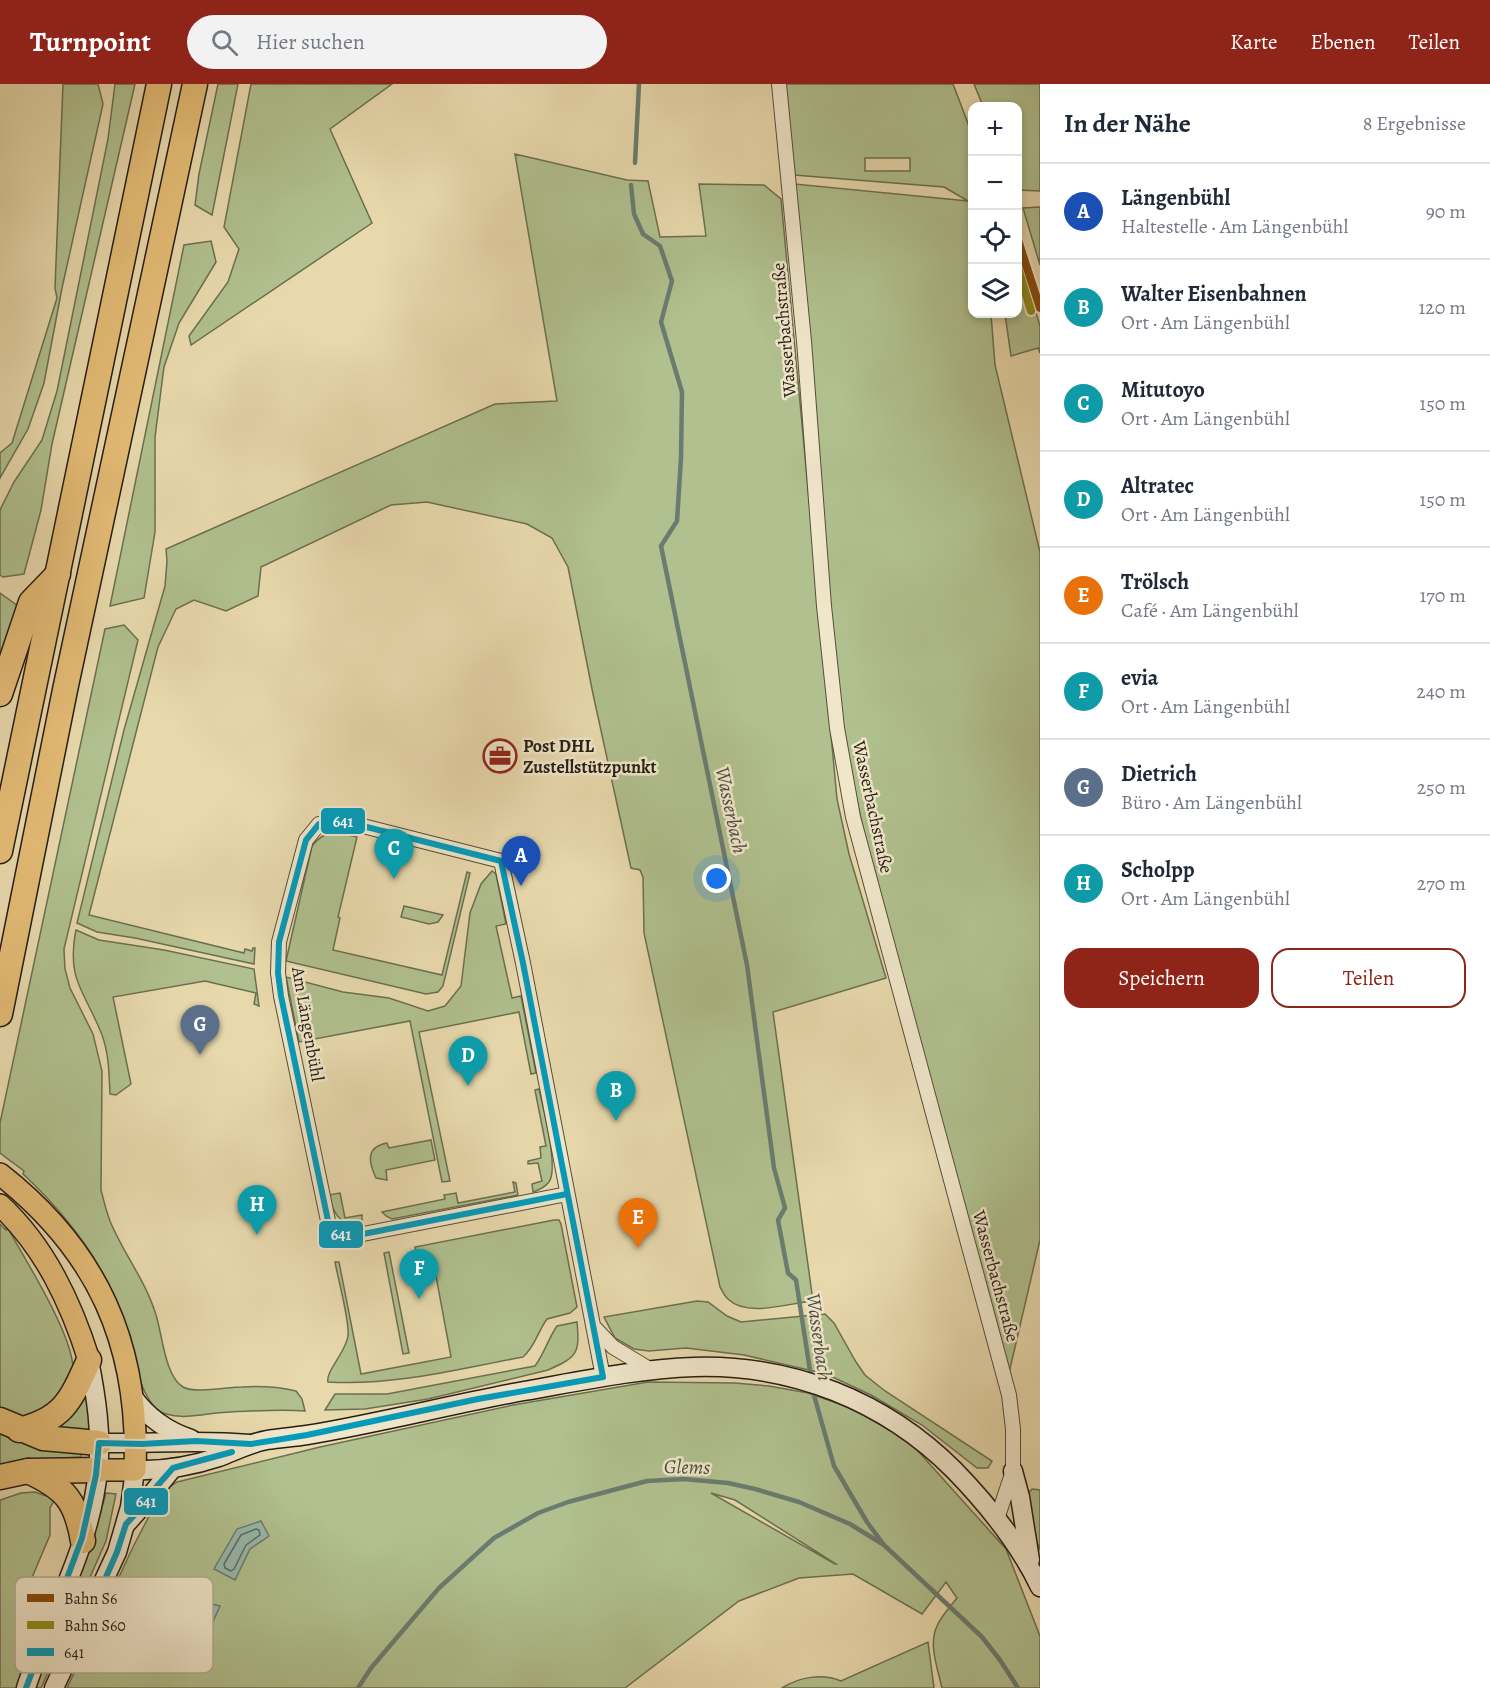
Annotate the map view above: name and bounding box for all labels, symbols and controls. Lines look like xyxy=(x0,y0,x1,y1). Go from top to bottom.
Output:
search box xyxy=(187,15,607,69)
text: Turnpoint xyxy=(30,23,151,61)
icon: search xyxy=(208,26,241,59)
text: Hier suchen xyxy=(256,27,365,57)
text: Karte xyxy=(1230,28,1278,56)
text: Ebenen xyxy=(1311,28,1375,56)
text: Teilen xyxy=(1408,28,1460,56)
map controls xyxy=(968,102,1022,318)
button: + xyxy=(968,102,1022,156)
text: In der Nähe xyxy=(1064,106,1191,141)
text: 8 Ergebnisse xyxy=(1363,110,1466,137)
button: − xyxy=(968,156,1022,210)
text: Längenbühl xyxy=(1121,183,1230,213)
text: A xyxy=(1077,198,1090,225)
text: 90 m xyxy=(1426,198,1466,225)
button: locate xyxy=(968,210,1022,264)
text: Haltestelle · Am Längenbühl xyxy=(1121,213,1348,240)
street label: Wasserbachstraße xyxy=(766,262,802,399)
button: layers xyxy=(968,264,1022,318)
text: Walter Eisenbahnen xyxy=(1121,279,1307,309)
text: B xyxy=(1077,294,1090,321)
text: 120 m xyxy=(1418,294,1466,321)
text: Ort · Am Längenbühl xyxy=(1121,309,1290,336)
text: Mitutoyo xyxy=(1121,375,1205,405)
text: C xyxy=(1077,390,1090,417)
text: 150 m xyxy=(1419,390,1466,417)
text: Ort · Am Längenbühl xyxy=(1121,405,1290,432)
text: Altratec xyxy=(1121,471,1194,501)
text: D xyxy=(1077,486,1090,513)
text: 150 m xyxy=(1419,486,1466,513)
text: Ort · Am Längenbühl xyxy=(1121,501,1290,528)
text: Trölsch xyxy=(1121,567,1189,597)
text: E xyxy=(1078,582,1089,609)
text: 170 m xyxy=(1420,582,1466,609)
text: Café · Am Längenbühl xyxy=(1121,597,1299,624)
text: evia xyxy=(1121,663,1158,693)
text: F xyxy=(1078,678,1089,705)
text: 240 m xyxy=(1416,678,1466,705)
text: Ort · Am Längenbühl xyxy=(1121,693,1290,720)
place label: Post DHL Zustellstützpunkt xyxy=(523,734,656,779)
office icon: Post DHL Zustellstützpunkt xyxy=(482,738,518,774)
street label: Wasserbachstraße xyxy=(847,738,899,875)
text: Dietrich xyxy=(1121,759,1197,789)
water label: Wasserbach xyxy=(709,764,753,856)
text: G xyxy=(1077,774,1090,801)
text: 250 m xyxy=(1417,774,1466,801)
text: Büro · Am Längenbühl xyxy=(1121,789,1302,816)
line badge: 641 xyxy=(320,807,366,835)
text: 641 xyxy=(333,811,354,833)
pin: C xyxy=(374,830,414,879)
pin: A xyxy=(502,836,540,886)
text: Scholpp xyxy=(1121,855,1195,885)
your location xyxy=(702,864,731,893)
text: H xyxy=(1076,870,1091,897)
text: 270 m xyxy=(1417,870,1466,897)
text: Ort · Am Längenbühl xyxy=(1121,885,1290,912)
button: Speichern xyxy=(1064,948,1259,1008)
button: Teilen xyxy=(1271,948,1466,1008)
street label: Am Längenbühl xyxy=(286,964,330,1084)
pin: G xyxy=(180,1006,220,1055)
pin: D xyxy=(448,1036,488,1086)
pin: B xyxy=(596,1072,636,1121)
pin: H xyxy=(238,1186,276,1235)
pin: E xyxy=(618,1198,658,1248)
street label: Wasserbachstraße xyxy=(967,1207,1025,1344)
line badge: 641 xyxy=(318,1220,364,1249)
text: 641 xyxy=(331,1224,352,1246)
pin: F xyxy=(400,1250,438,1299)
water label: Wasserbach xyxy=(799,1291,839,1383)
water label: Glems xyxy=(664,1453,711,1481)
line badge: 641 xyxy=(123,1487,169,1516)
text: 641 xyxy=(136,1491,157,1513)
legend xyxy=(15,1577,213,1673)
text: Bahn S6 xyxy=(64,1588,117,1610)
text: Bahn S60 xyxy=(64,1615,126,1637)
text: 641 xyxy=(64,1642,85,1664)

